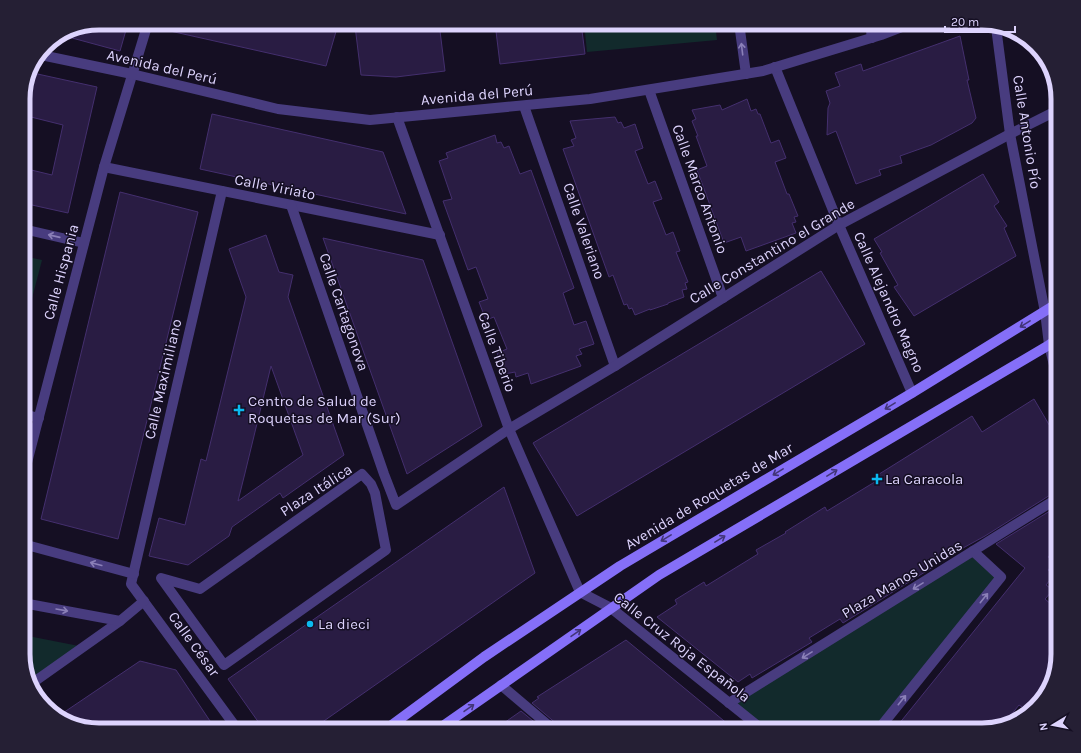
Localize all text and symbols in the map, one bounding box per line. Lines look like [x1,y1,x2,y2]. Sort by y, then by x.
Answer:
scale bar [945,8,1015,34]
text: 20 m [951,15,979,29]
one-way arrow [739,42,746,55]
street label: Avenida del Perú [105,46,219,88]
street label: Calle Antonio Pío [1009,74,1045,190]
street label: Avenida del Perú [420,81,534,109]
street label: Calle Marco Antonio [668,122,732,256]
street label: Calle Viriato [233,170,317,204]
street label: Calle Valeriano [559,180,609,282]
street label: Calle Constantino el Grande [686,194,858,308]
street label: Calle Hispania [40,222,82,322]
street label: Calle Alejandro Magno [850,229,928,375]
one-way arrow [48,232,61,239]
street label: Calle Cartagonova [315,251,373,373]
street label: Calle Tiberio [474,310,520,394]
street label: Calle Maximiliano [140,317,186,441]
one-way arrow [1019,320,1031,328]
place label: Centro de Salud de Roquetas de Mar (Sur) [248,392,401,427]
one-way arrow [884,403,896,411]
marker: Centro de Salud de Roquetas de Mar (Sur) [233,404,245,416]
street label: Avenida de Roquetas de Mar [622,438,797,553]
street label: Plaza Itálica [277,460,355,520]
one-way arrow [772,469,784,477]
one-way arrow [826,469,838,477]
place label: La Caracola [885,470,963,488]
marker: La Caracola [872,474,882,484]
one-way arrow [660,535,672,543]
one-way arrow [714,535,726,543]
street label: Plaza Manos Unidas [838,536,966,622]
one-way arrow [90,560,103,567]
one-way arrow [913,582,924,590]
street label: Calle Cruz Roja Española [610,588,754,706]
one-way arrow [979,593,988,604]
one-way arrow [55,607,68,615]
street label: Calle César [165,608,224,680]
place label: La dieci [318,615,370,633]
marker: La dieci [305,619,315,629]
one-way arrow [570,629,581,637]
one-way arrow [801,651,813,659]
one-way arrow [898,694,907,705]
one-way arrow [464,704,475,712]
north arrow [1033,705,1073,745]
text: N [1037,722,1051,732]

